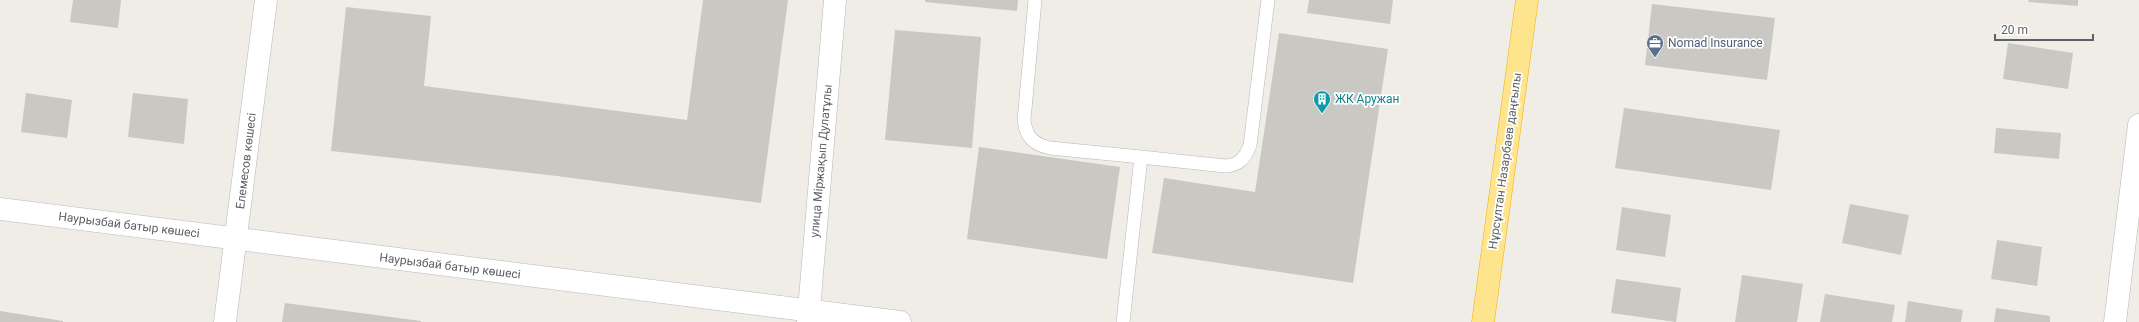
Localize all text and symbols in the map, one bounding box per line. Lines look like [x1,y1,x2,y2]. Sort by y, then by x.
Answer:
scale bar [1995,16,2093,42]
text: 20 m [2001,23,2028,37]
office icon: Nomad Insurance [1645,33,1665,58]
place label: Nomad Insurance [1668,36,1763,50]
street label: Нұрсұлтан Назарбаев даңғылы [1486,72,1524,250]
street label: улица Міржақып Дулатұлы [807,84,835,238]
building icon: ЖК Аружан [1312,89,1332,114]
place label: ЖК Аружан [1335,92,1399,106]
street label: Елемесов көшесі [233,112,259,210]
street label: Наурызбай батыр көшесі [58,209,201,241]
street label: Наурызбай батыр көшесі [379,250,522,282]

